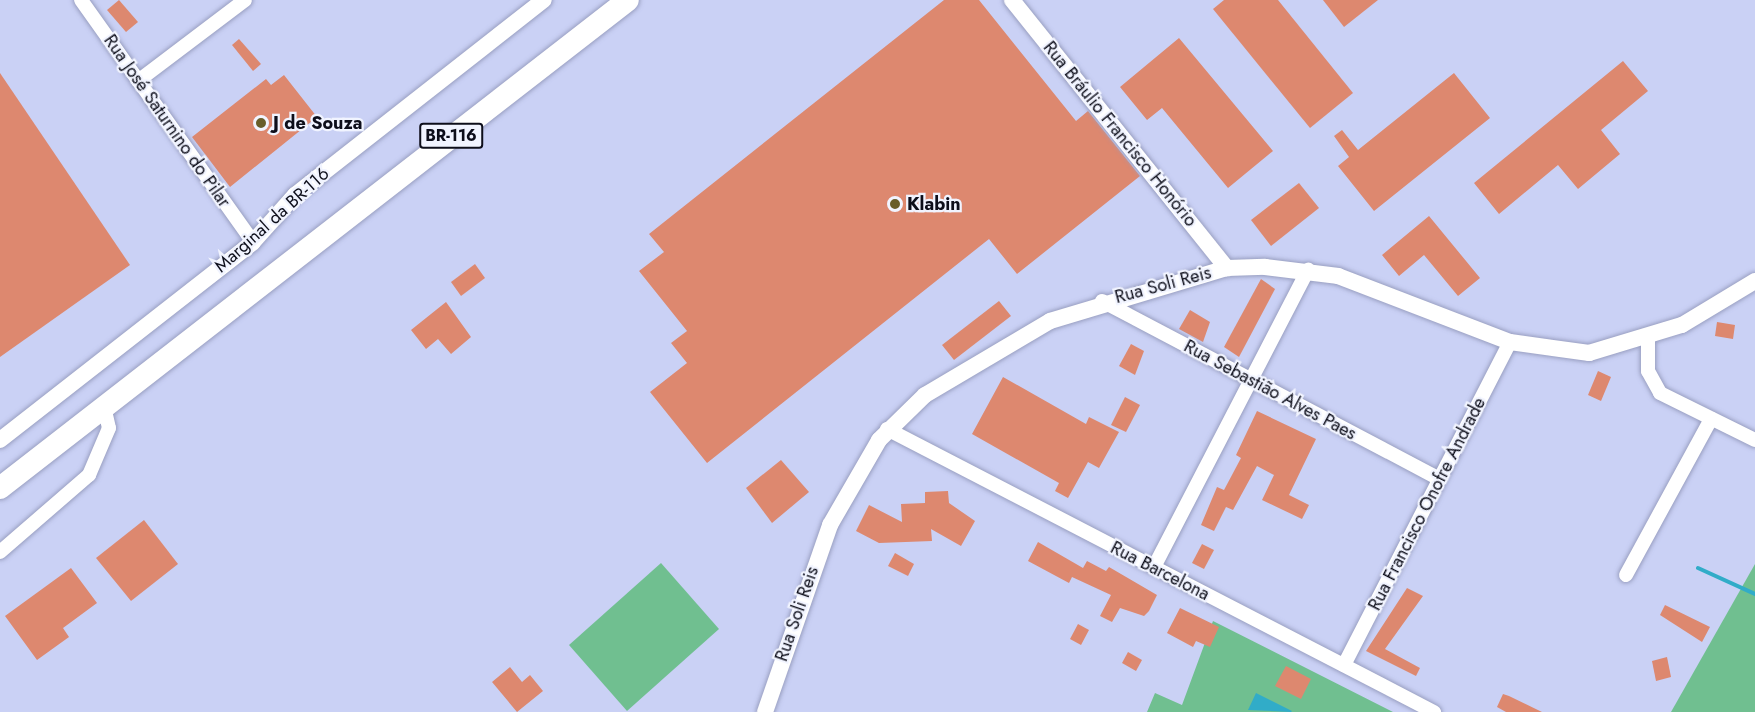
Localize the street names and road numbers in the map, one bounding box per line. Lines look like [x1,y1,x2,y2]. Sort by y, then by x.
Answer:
street label: Rua José Saturnino do Pilar [99,30,235,212]
street label: Rua Bráulio Francisco Honório [1039,37,1201,231]
road number: BR-116 [418,123,484,149]
street label: Marginal da BR-116 [210,163,334,277]
street label: Rua Soli Reis [1112,262,1214,308]
street label: Rua Sebastião Alves Paes [1180,335,1360,445]
street label: Rua Francisco Onofre Andrade [1364,394,1490,614]
street label: Rua Barcelona [1107,537,1213,605]
street label: Rua Soli Reis [771,564,823,664]

